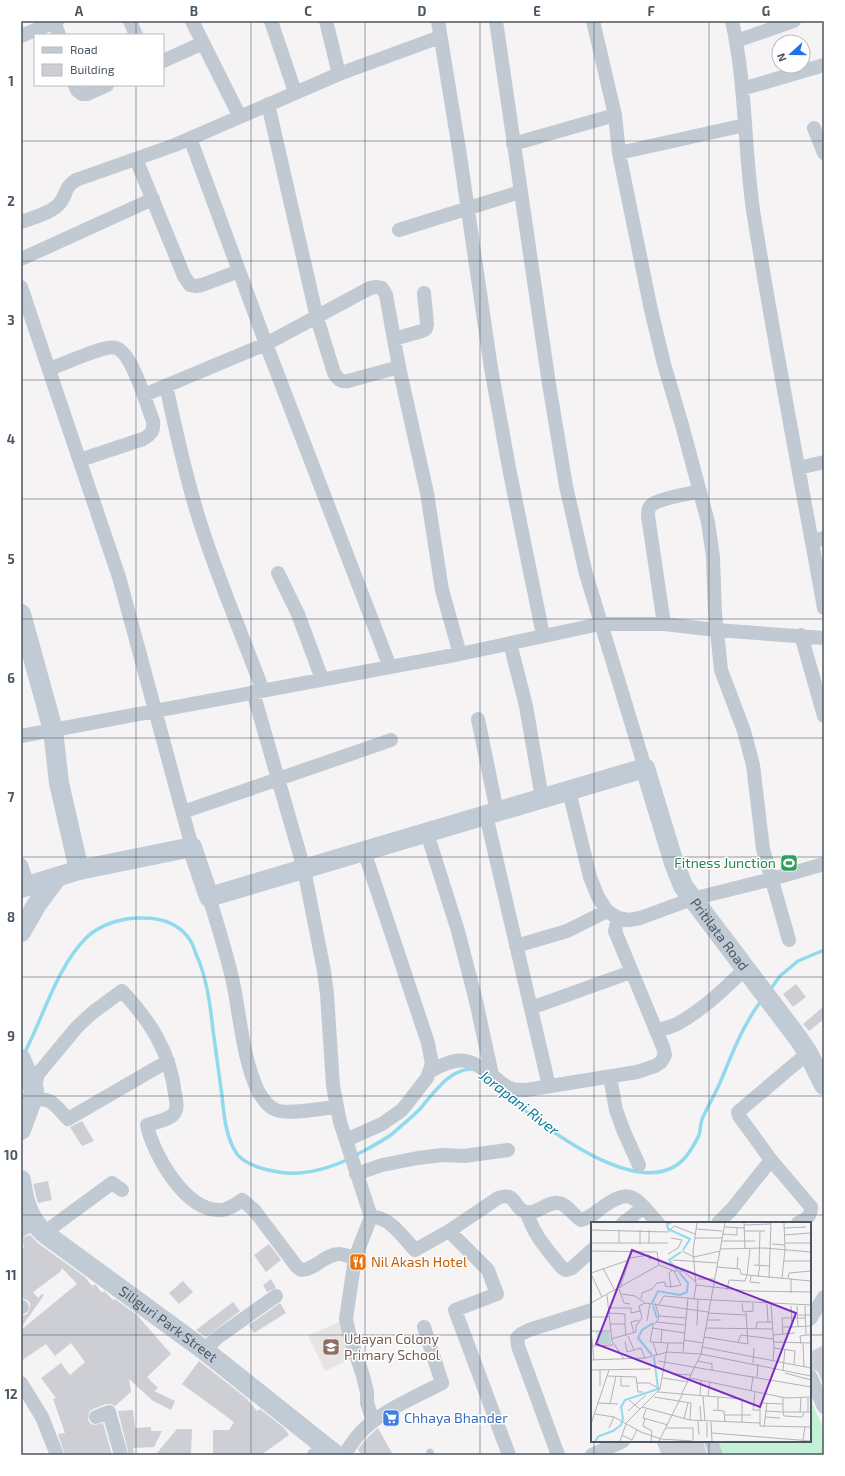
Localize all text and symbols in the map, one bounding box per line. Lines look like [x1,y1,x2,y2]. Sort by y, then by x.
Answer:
text: A [75,3,84,19]
text: B [190,3,198,19]
text: C [304,3,312,19]
text: D [418,3,427,19]
text: E [533,3,541,19]
text: F [647,3,655,19]
text: G [762,3,770,19]
legend [34,34,164,86]
north arrow [771,34,811,74]
text: Road [70,42,98,56]
text: N [774,52,789,64]
text: Building [70,62,115,76]
text: 1 [8,73,14,89]
text: 2 [7,193,15,209]
text: 3 [7,312,15,328]
text: 4 [7,431,15,447]
text: 5 [7,551,15,567]
text: 6 [7,670,15,686]
text: 7 [8,789,15,805]
sports icon: Fitness Junction [779,853,799,873]
place label: Fitness Junction [674,854,776,871]
street label: Pritilata Road [687,894,753,974]
text: 8 [7,909,15,925]
text: 9 [7,1028,15,1044]
water label: Jorapani River [476,1065,564,1139]
text: 10 [4,1147,18,1163]
inset map [591,1222,811,1442]
restaurant icon: Nil Akash Hotel [348,1252,368,1272]
place label: Nil Akash Hotel [371,1253,468,1270]
text: 11 [5,1267,17,1283]
street label: Siliguri Park Street [116,1282,221,1365]
place label: Udayan Colony Primary School [344,1330,441,1363]
school or university icon: Udayan Colony Primary School [321,1337,341,1357]
text: 12 [4,1386,18,1402]
supermarket icon: Chhaya Bhander [381,1408,401,1428]
place label: Chhaya Bhander [404,1409,508,1426]

